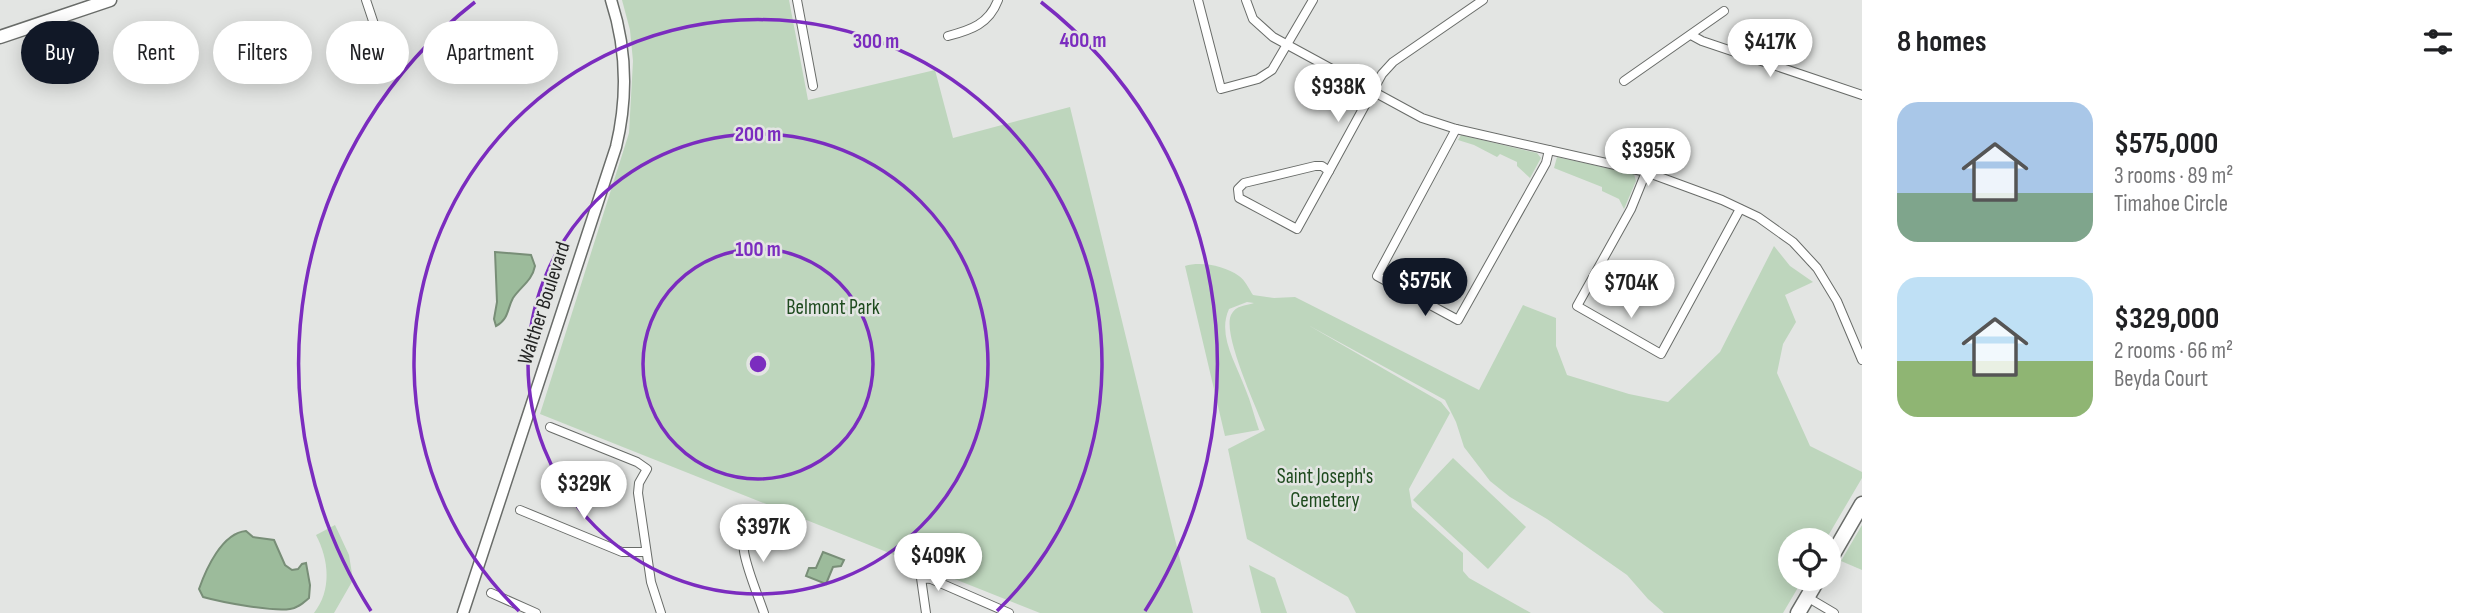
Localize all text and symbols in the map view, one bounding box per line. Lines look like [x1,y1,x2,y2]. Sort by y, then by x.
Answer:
pin: $417K [1721,20,1819,79]
chip: Buy [21,21,99,84]
chip: Rent [113,21,199,84]
chip: Filters [213,21,312,84]
chip: New [326,21,409,84]
chip: Apartment [423,21,558,84]
icon: filters [2419,23,2457,61]
text: 8 homes [1897,24,1986,60]
text: 400 m [1060,28,1106,53]
text: $417K [1744,28,1796,56]
text: 300 m [853,29,899,54]
pin: $938K [1289,64,1387,124]
text: $938K [1310,73,1366,101]
text: 200 m [735,122,781,147]
text: $575,000 [2114,126,2218,162]
pin: $395K [1599,128,1697,188]
icon: home [1953,130,2037,214]
text: $395K [1621,137,1675,165]
text: 3 rooms · 89 m² [2114,162,2233,190]
text: Timahoe Circle [2114,190,2228,218]
text: 100 m [735,237,781,262]
street label: Walther Boulevard [512,238,576,368]
pin: $575K [1376,258,1474,318]
pin: $704K [1582,260,1680,320]
text: $575K [1398,267,1452,295]
text: $704K [1604,269,1658,297]
park label: Belmont Park [786,295,880,320]
text: $329,000 [2114,301,2219,337]
icon: home [1953,305,2037,389]
text: 2 rooms · 66 m² [2114,337,2233,365]
centre of rings [746,352,770,376]
text: Beyda Court [2114,365,2208,393]
pin: $329K [535,462,633,521]
park label: Saint Joseph's Cemetery [1277,464,1373,513]
text: $329K [557,470,611,498]
pin: $397K [714,504,812,564]
text: $397K [736,513,790,541]
map controls [1778,528,1841,591]
button: locate [1778,528,1841,591]
pin: $409K [889,534,987,593]
text: $409K [910,542,966,570]

